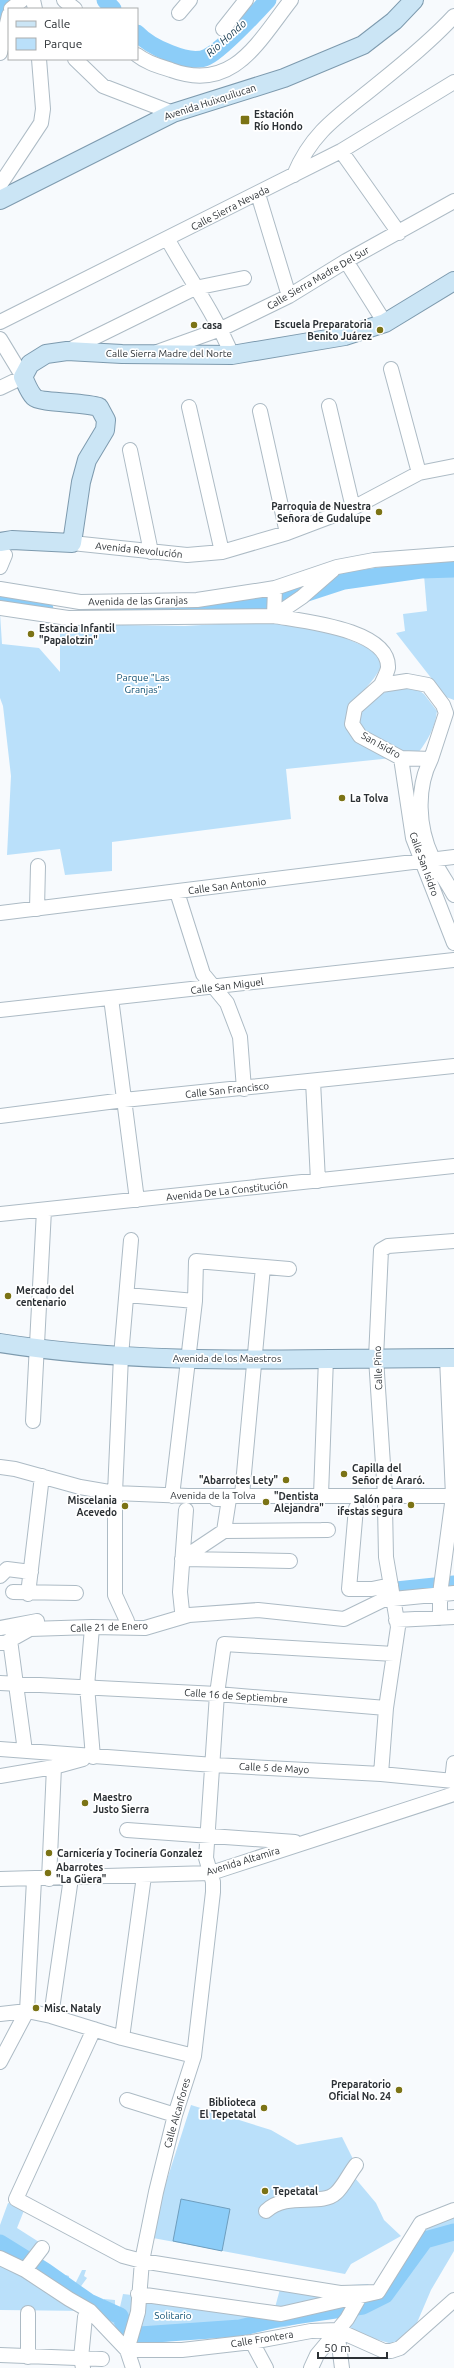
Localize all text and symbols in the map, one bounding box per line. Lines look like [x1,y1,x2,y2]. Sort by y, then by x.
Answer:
legend [8,8,138,60]
text: Calle [44,17,70,30]
water label: Rio Hondo [204,17,248,59]
text: Parque [44,37,82,50]
street label: Avenida Huixquilucan [163,82,257,122]
place label: Estación Río Hondo [254,109,303,132]
marker: Estación Río Hondo [239,114,251,126]
street label: Calle Sierra Nevada [189,184,271,232]
street label: Calle Sierra Madre Del Sur [265,244,371,312]
place label: Escuela Preparatoria Benito Juárez [274,319,372,342]
marker: casa [189,320,199,330]
place label: casa [202,320,222,331]
marker: Escuela Preparatoria Benito Juárez [375,325,385,335]
street label: Calle Sierra Madre del Norte [106,348,232,359]
place label: Parroquia de Nuestra Señora de Gudalupe [271,501,371,524]
marker: Parroquia de Nuestra Señora de Gudalupe [374,507,384,517]
street label: Avenida Revolución [95,540,183,560]
street label: Avenida de las Granjas [88,595,188,607]
place label: Estancia Infantil "Papalotzin" [39,623,115,646]
marker: Estancia Infantil "Papalotzin" [26,629,36,639]
park label: Parque "Las Granjas" [117,672,169,695]
street label: San Isidro [359,730,403,760]
marker: La Tolva [337,793,347,803]
place label: La Tolva [350,793,388,804]
street label: Calle San Isidro [407,830,441,898]
street label: Calle San Antonio [187,876,267,896]
street label: Calle San Miguel [190,976,264,996]
street label: Calle San Francisco [184,1080,270,1100]
street label: Avenida De La Constitución [166,1179,288,1203]
place label: Mercado del centenario [16,1285,74,1308]
marker: Mercado del centenario [3,1291,13,1301]
street label: Calle Pino [372,1346,384,1390]
street label: Avenida de los Maestros [173,1353,281,1364]
place label: Capilla del Señor de Araró. [352,1463,425,1486]
marker: Capilla del Señor de Araró. [339,1469,349,1479]
place label: "Abarrotes Lety" [199,1475,278,1486]
marker: "Abarrotes Lety" [281,1475,291,1485]
street label: Avenida de la Tolva [170,1490,256,1501]
place label: "Dentista Alejandra" [274,1491,324,1514]
place label: Salón para ifestas segura [337,1494,403,1517]
place label: Miscelania Acevedo [67,1495,117,1518]
marker: "Dentista Alejandra" [261,1497,271,1507]
marker: Salón para ifestas segura [406,1500,416,1510]
marker: Miscelania Acevedo [120,1501,130,1511]
street label: Calle 21 de Enero [70,1620,148,1634]
street label: Calle 16 de Septiembre [184,1687,288,1705]
street label: Calle 5 de Mayo [239,1761,310,1775]
place label: Maestro Justo Sierra [93,1792,149,1815]
marker: Maestro Justo Sierra [80,1798,90,1808]
street label: Avenida Altamira [205,1845,281,1877]
place label: Carnicería y Tocinería Gonzalez [57,1847,203,1859]
marker: Carnicería y Tocinería Gonzalez [44,1848,54,1858]
place label: Abarrotes "La Güera" [56,1862,106,1885]
marker: Abarrotes "La Güera" [43,1868,53,1878]
marker: Misc. Nataly [31,2003,41,2013]
place label: Misc. Nataly [44,2003,102,2014]
street label: Calle Alcanfores [162,2077,192,2149]
place label: Preparatorio Oficial No. 24 [328,2079,391,2102]
marker: Preparatorio Oficial No. 24 [394,2085,404,2095]
place label: Biblioteca El Tepetatal [200,2097,256,2120]
marker: Biblioteca El Tepetatal [259,2103,269,2113]
marker: Tepetatal [260,2186,270,2196]
place label: Tepetatal [273,2186,318,2197]
park label: Solitario [154,2310,192,2321]
street label: Calle Frontera [230,2329,294,2349]
scale bar [318,2334,387,2360]
text: 50 m [324,2341,351,2354]

